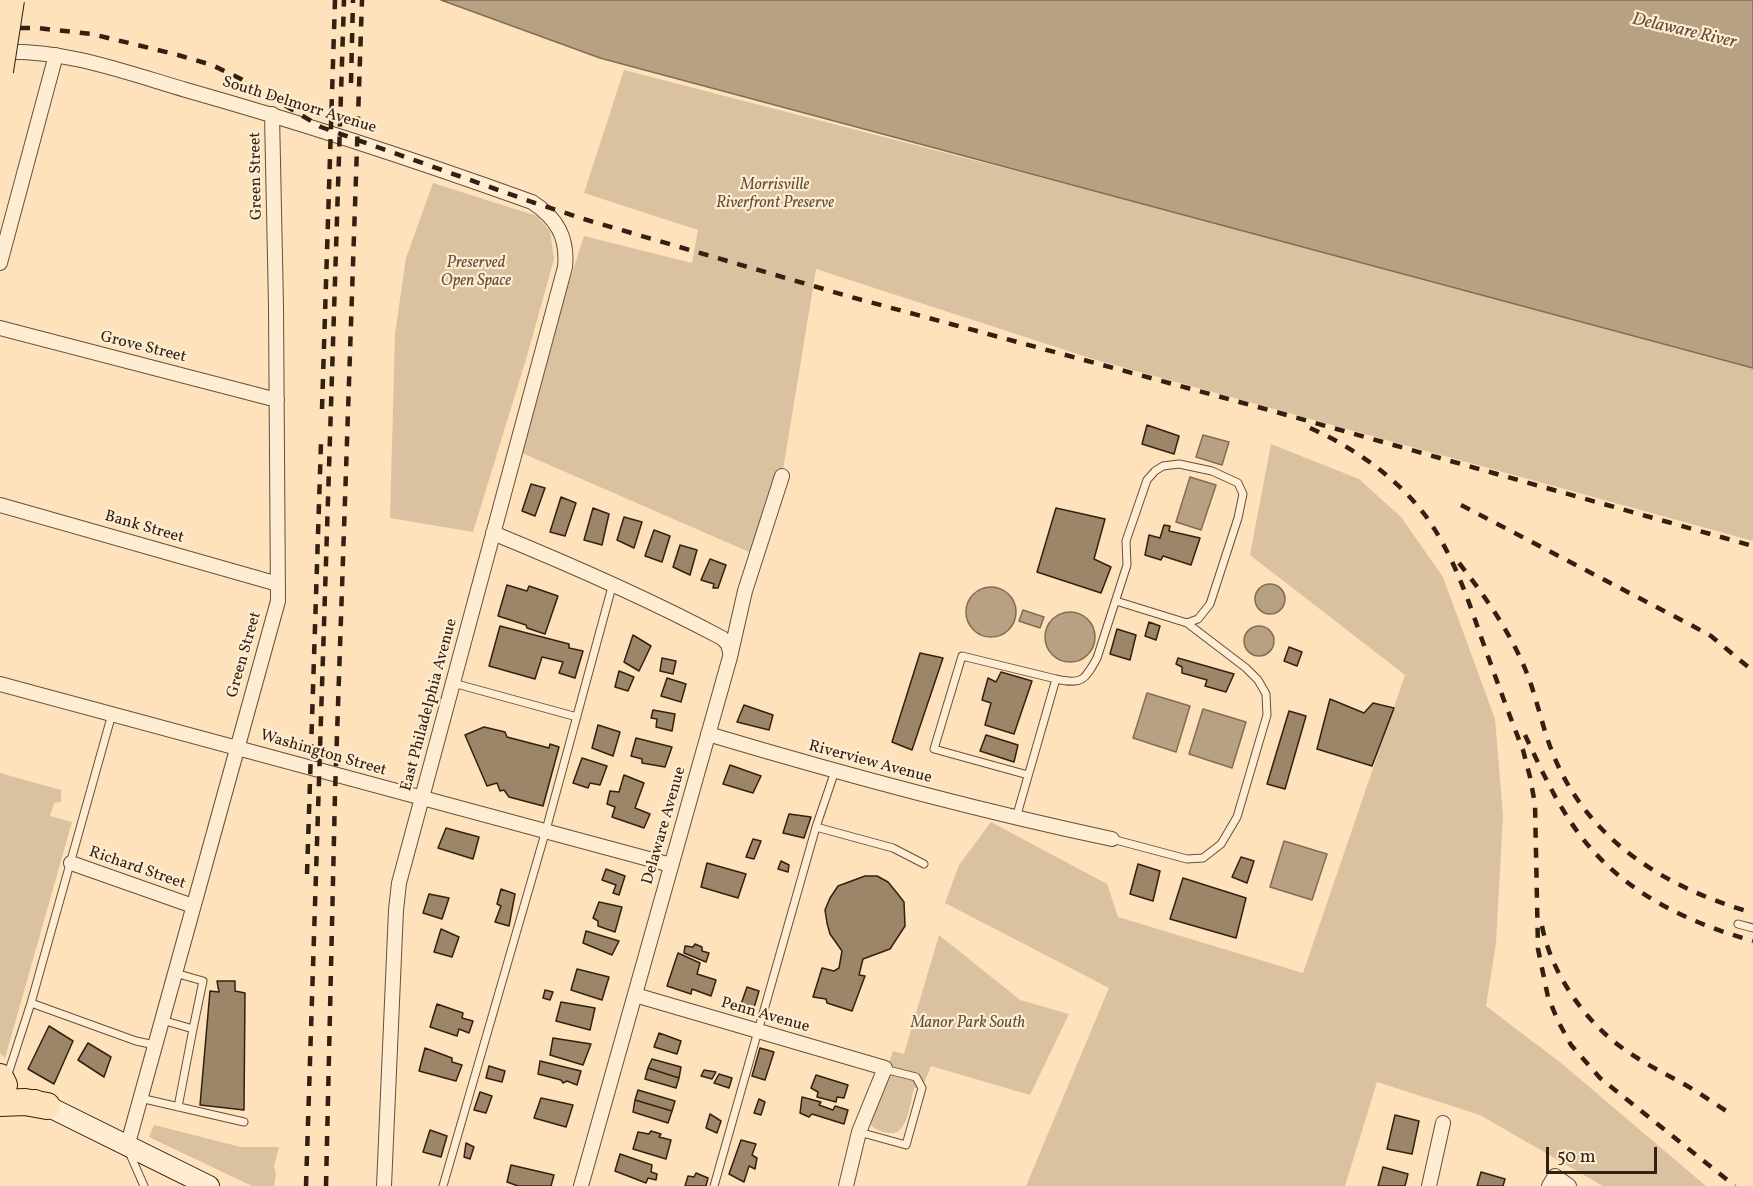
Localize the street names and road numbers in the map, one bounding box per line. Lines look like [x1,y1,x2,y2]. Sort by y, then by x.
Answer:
street label: South Delmorr Avenue [220,73,378,139]
street label: Green Street [247,132,267,220]
street label: Grove Street [98,328,188,368]
street label: Bank Street [102,508,186,548]
street label: Green Street [224,610,266,700]
street label: East Philadelphia Avenue [398,617,462,793]
street label: Washington Street [258,727,388,781]
street label: Riverview Avenue [806,737,934,789]
street label: Delaware Avenue [639,765,691,887]
street label: Richard Street [86,844,188,894]
street label: Penn Avenue [719,994,811,1038]

